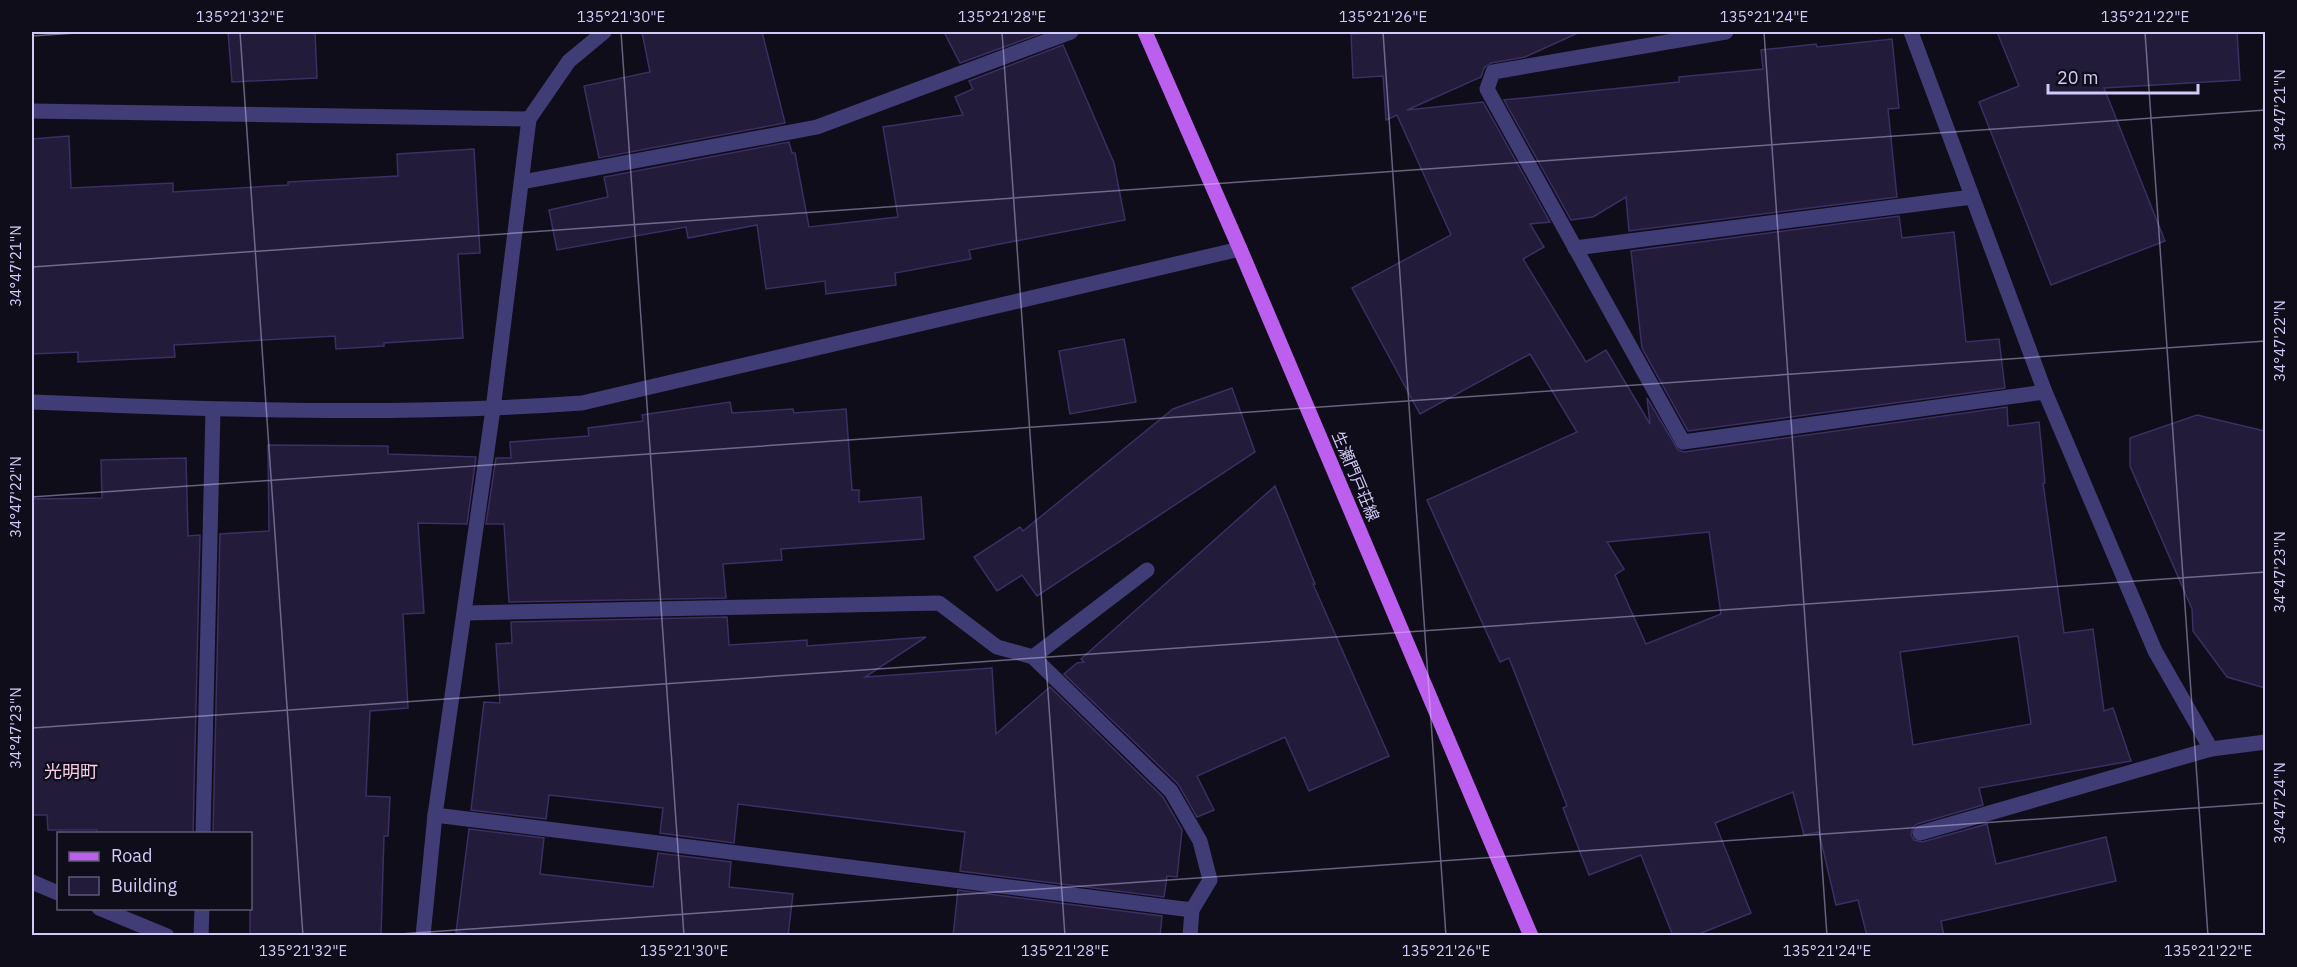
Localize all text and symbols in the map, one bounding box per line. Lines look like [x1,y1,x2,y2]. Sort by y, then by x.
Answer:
text: 135°21'32"E [196,7,284,26]
text: 135°21'30"E [577,7,665,26]
text: 135°21'28"E [958,7,1046,26]
text: 135°21'26"E [1339,7,1427,26]
text: 135°21'24"E [1720,7,1808,26]
text: 135°21'22"E [2101,7,2189,26]
scale bar [2048,57,2198,95]
text: 20 m [2057,66,2099,89]
text: 34°47'21"N [2270,69,2289,151]
text: 34°47'21"N [6,225,25,307]
text: 34°47'22"N [2270,300,2289,382]
street label: 生瀬門戸荘線 [1328,428,1384,524]
text: 34°47'22"N [6,456,25,538]
text: 34°47'23"N [2270,531,2289,613]
text: 34°47'23"N [6,687,25,769]
district label: 光明町 [44,760,98,783]
text: 34°47'24"N [2270,762,2289,844]
legend [57,832,252,910]
text: Road [111,844,152,867]
text: Building [111,874,178,897]
text: 135°21'32"E [259,941,347,960]
text: 135°21'30"E [640,941,728,960]
text: 135°21'28"E [1021,941,1109,960]
text: 135°21'26"E [1402,941,1490,960]
text: 135°21'24"E [1783,941,1871,960]
text: 135°21'22"E [2164,941,2252,960]

